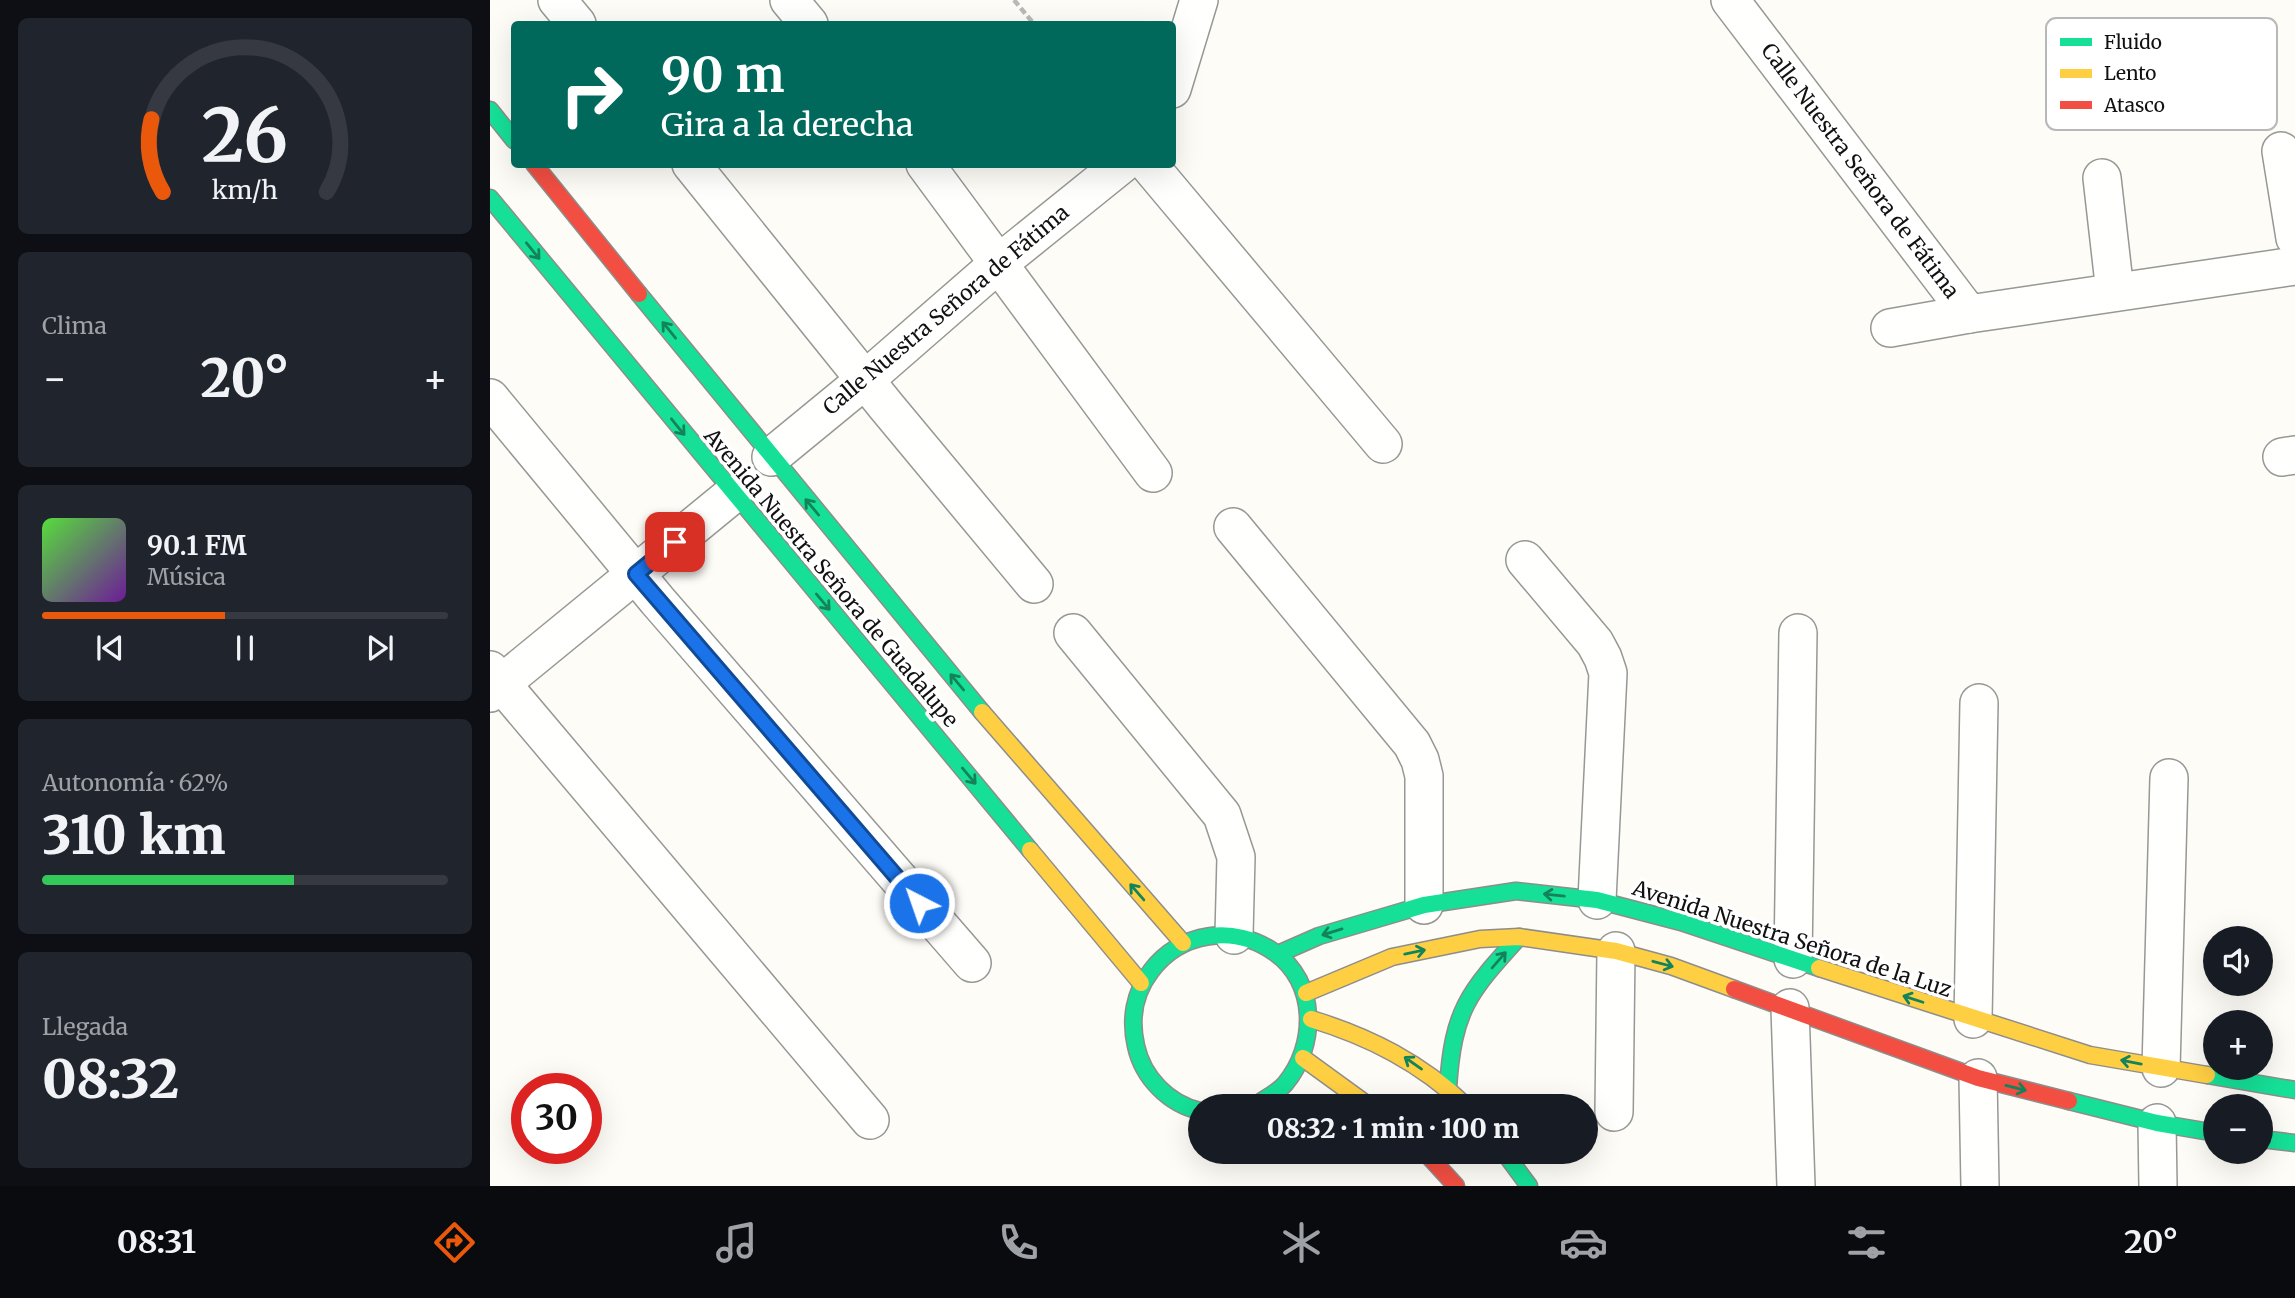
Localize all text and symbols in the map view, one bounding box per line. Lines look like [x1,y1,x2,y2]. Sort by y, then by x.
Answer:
legend [2046,18,2277,130]
text: Fluido [2104,30,2162,54]
street label: Calle Nuestra Señora de Fátima [1756,38,1965,304]
text: 90 m [661,44,785,105]
icon: right [546,49,637,140]
text: Lento [2104,61,2156,85]
text: 26 [202,90,288,182]
text: Atasco [2103,93,2165,117]
text: Gira a la derecha [661,105,914,145]
text: km/h [212,174,278,206]
street label: Calle Nuestra Señora de Fátima [817,199,1074,420]
one-way arrow [526,241,541,259]
text: Clima [42,311,107,340]
one-way arrow [661,322,676,340]
text: 20° [201,346,289,411]
text: − [42,355,67,402]
text: + [423,355,448,402]
one-way arrow [670,417,686,435]
street label: Avenida Nuestra Señora de Guadalupe [698,422,964,733]
one-way arrow [804,498,820,516]
pin [645,512,705,572]
icon: arrive [656,523,694,561]
text: 90.1 FM [147,529,247,562]
text: Música [147,562,226,591]
one-way arrow [815,592,831,610]
icon: previous [91,629,129,667]
icon: pause [226,629,264,667]
icon: next [361,629,399,667]
one-way arrow [950,673,966,691]
one-way arrow [961,767,977,785]
text: Autonomía · 62% [42,768,228,797]
text: 310 km [42,803,226,868]
position arrow [882,866,956,940]
street label: Avenida Nuestra Señora de la Luz [1628,874,1955,1003]
one-way arrow [1129,884,1146,901]
one-way arrow [1543,889,1566,902]
map controls [2203,926,2273,1164]
button: sound [2203,926,2273,996]
one-way arrow [1321,927,1343,940]
one-way arrow [1403,945,1426,959]
one-way arrow [1491,951,1507,969]
one-way arrow [1652,958,1674,971]
one-way arrow [1902,992,1924,1004]
button: + [2203,1010,2273,1080]
text: Llegada [42,1012,128,1041]
text: 08:32 [42,1047,179,1112]
one-way arrow [2120,1055,2143,1069]
one-way arrow [1404,1056,1423,1070]
speed limit sign: 30 [511,1073,602,1164]
one-way arrow [2004,1082,2027,1095]
button: − [2203,1094,2273,1164]
text: 08:32 · 1 min · 100 m [1267,1112,1519,1145]
icon: directions [430,1218,479,1267]
icon: music [712,1218,761,1267]
icon: phone [994,1218,1043,1267]
icon: climate [1277,1218,1326,1267]
icon: car [1559,1218,1608,1267]
icon: filters [1842,1218,1891,1267]
text: 08:31 [117,1222,196,1262]
text: 20° [2124,1222,2178,1262]

